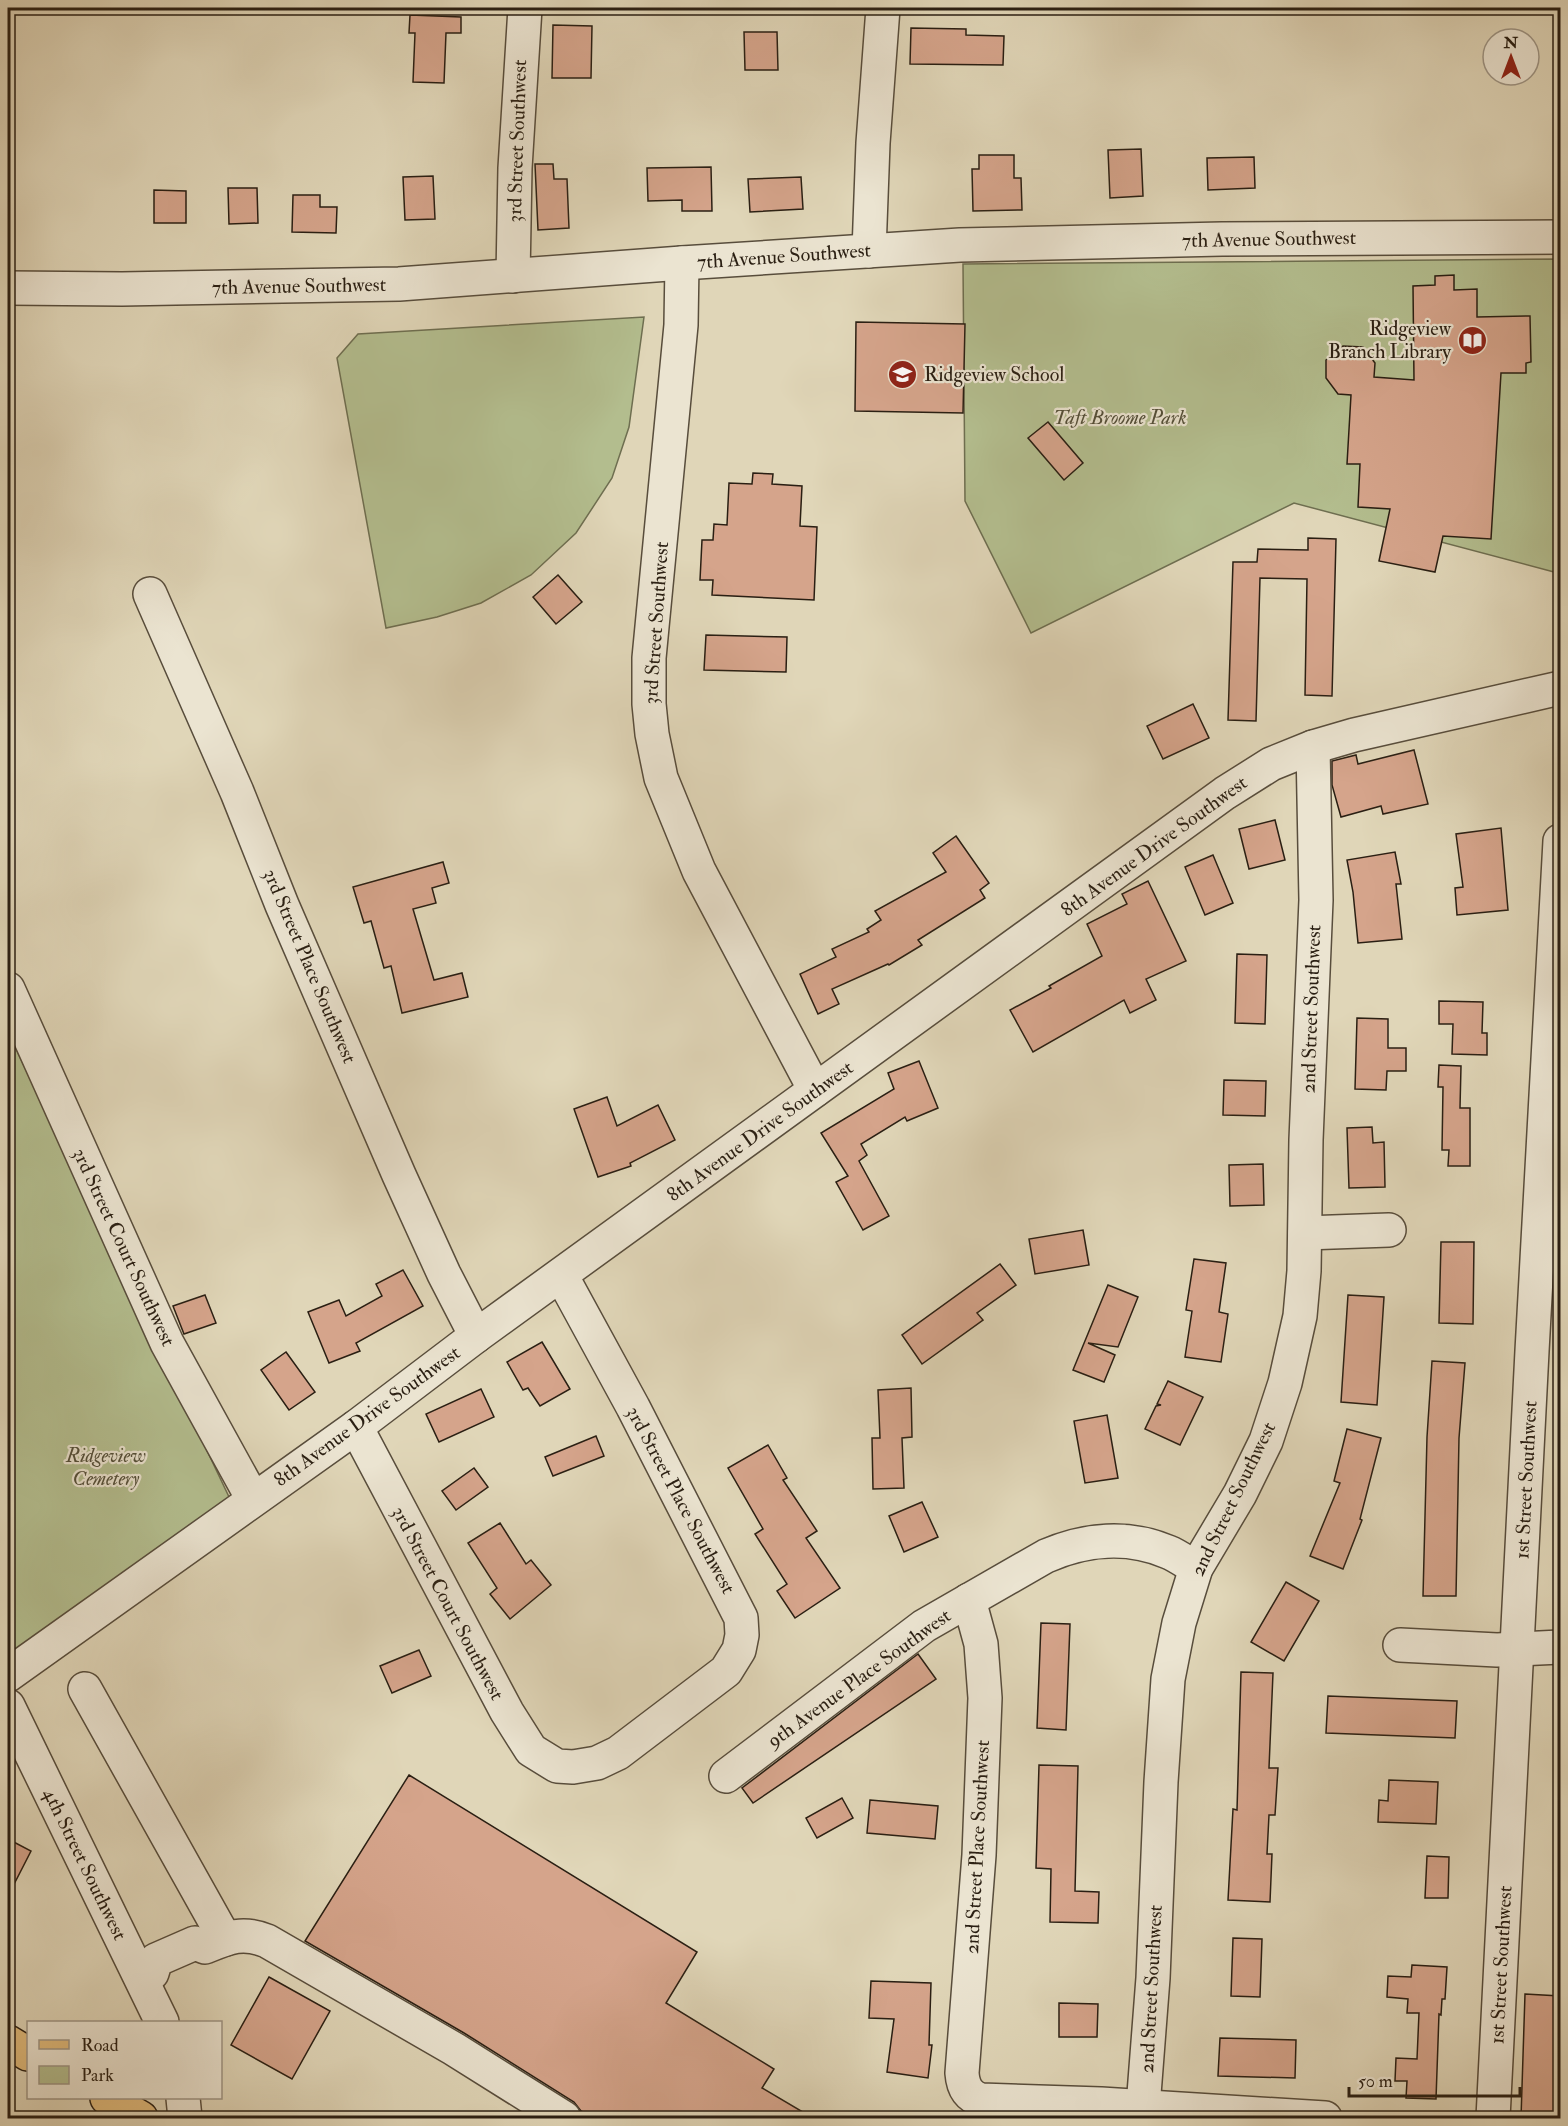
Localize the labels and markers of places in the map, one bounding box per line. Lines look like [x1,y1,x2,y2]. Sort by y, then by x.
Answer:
place label: Ridgeview Branch Library [1328,316,1452,364]
library icon: Ridgeview Branch Library [1456,324,1488,356]
school or university icon: Ridgeview School [887,358,919,390]
place label: Ridgeview School [924,362,1064,387]

